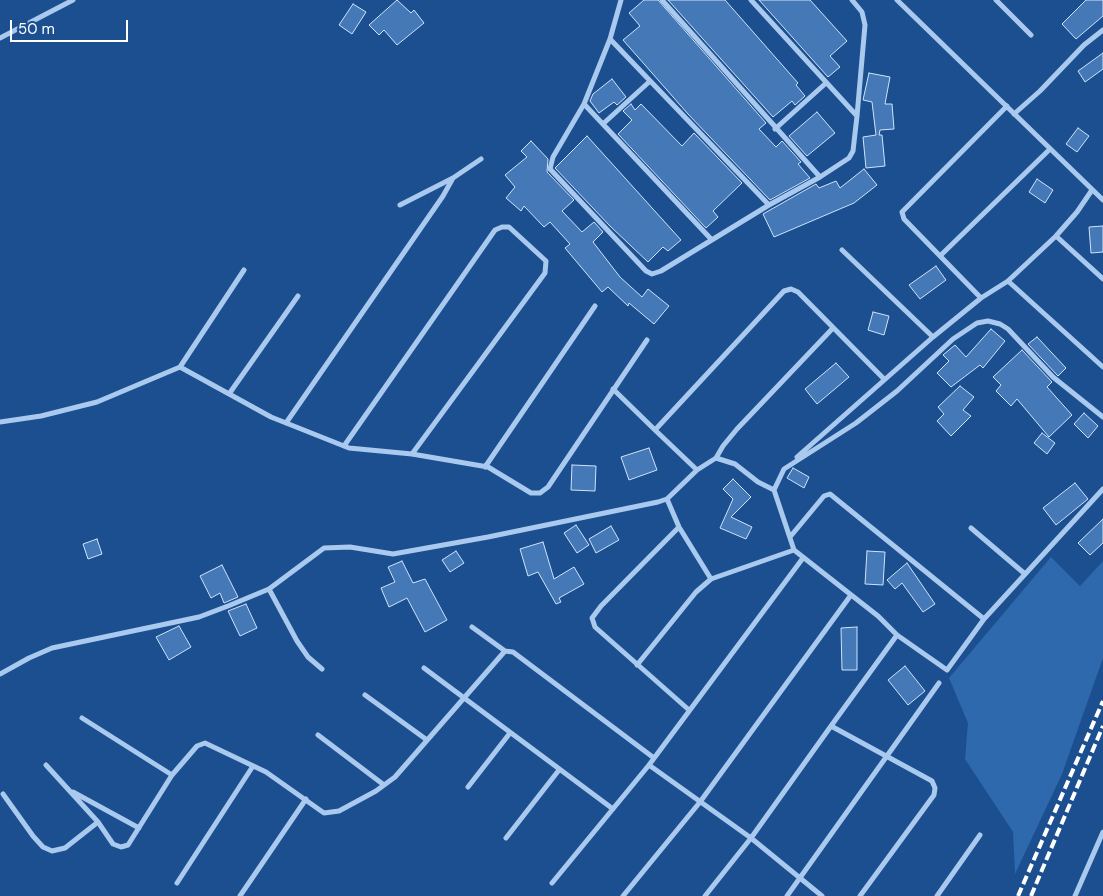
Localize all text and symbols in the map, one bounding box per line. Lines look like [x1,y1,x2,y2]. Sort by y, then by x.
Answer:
scale bar [12,10,130,42]
text: 50 m [18,19,55,39]

